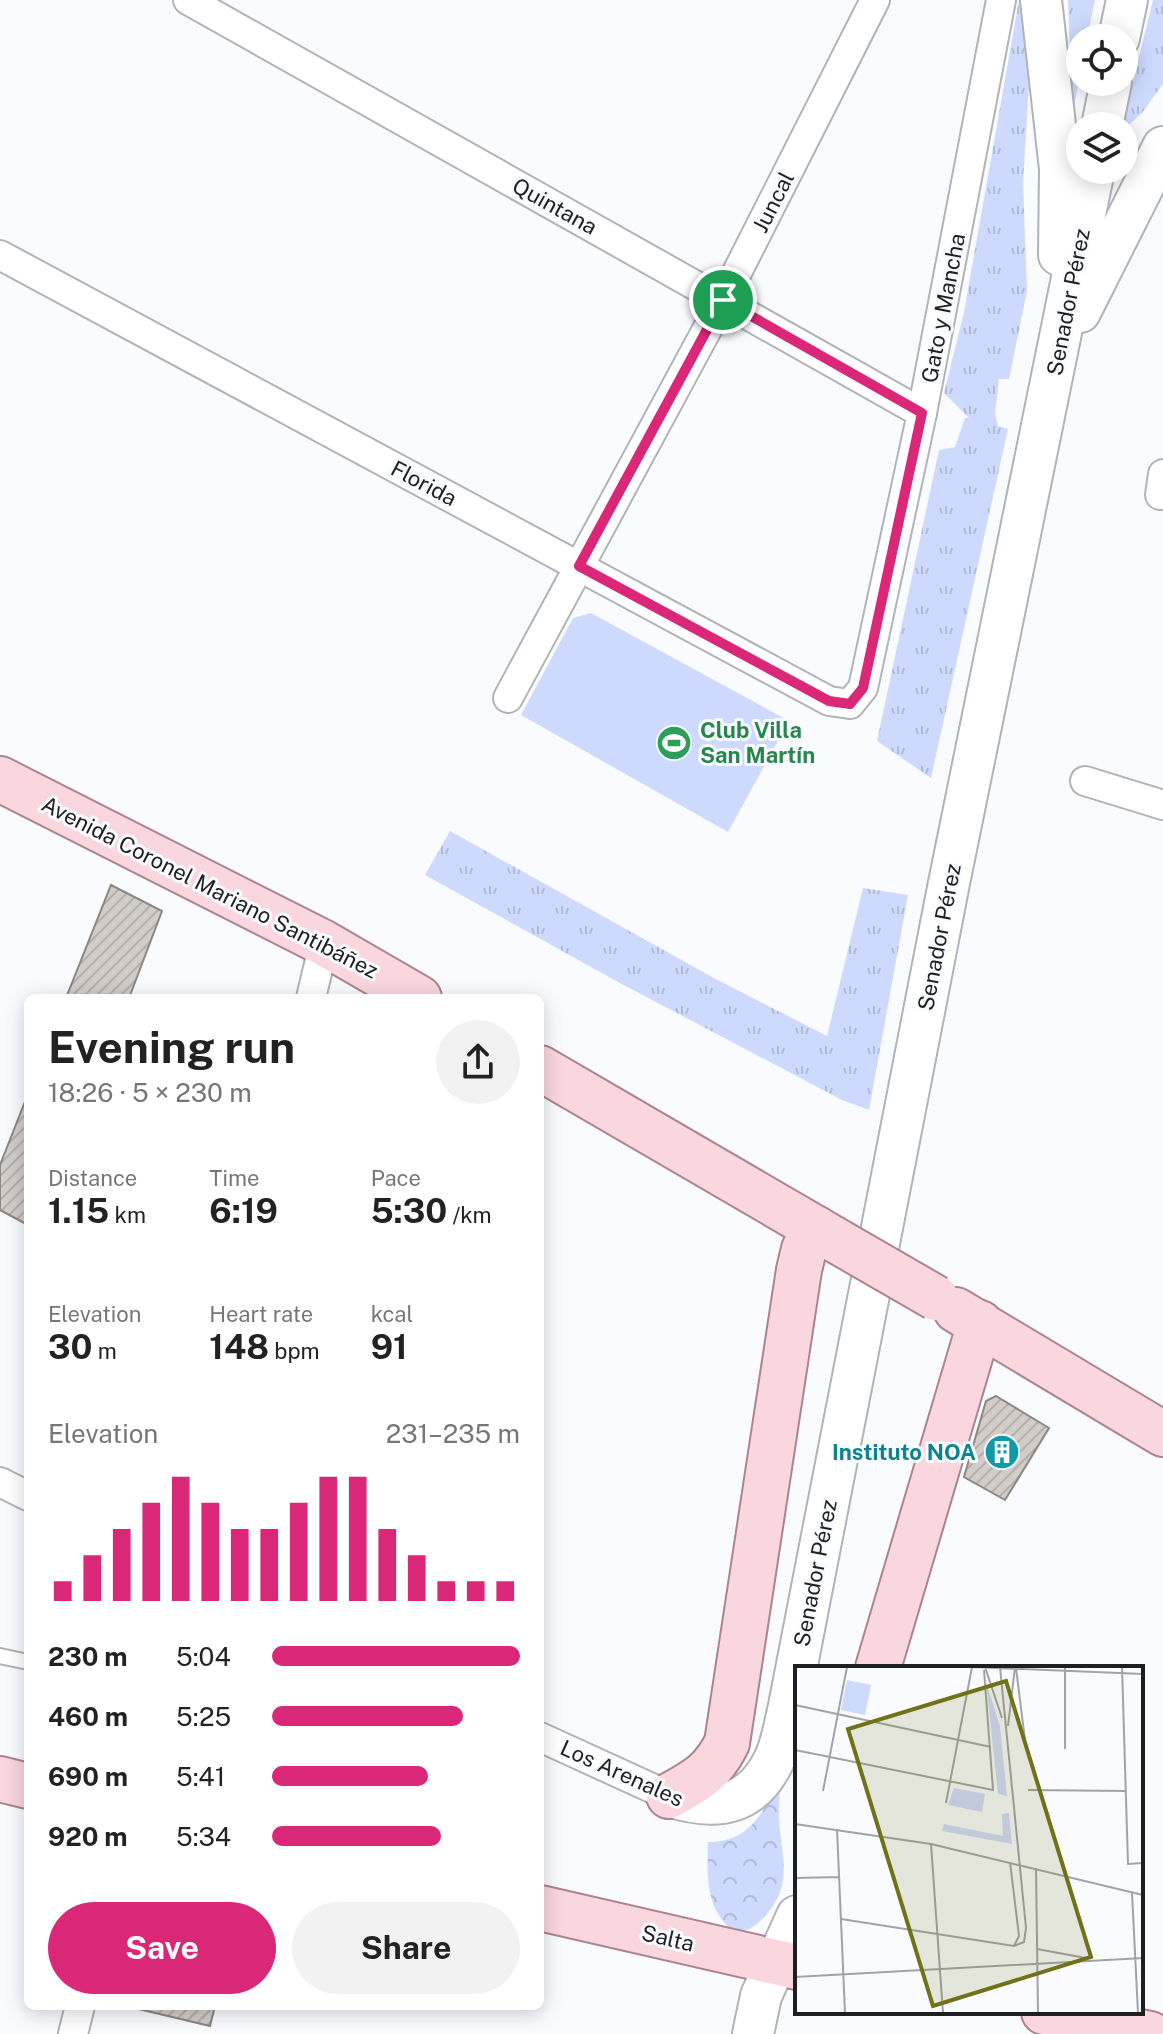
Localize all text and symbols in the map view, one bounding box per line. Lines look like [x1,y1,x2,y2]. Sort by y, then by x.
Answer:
map controls [1066,24,1138,184]
button: locate [1066,24,1138,96]
button: layers [1066,112,1138,184]
street label: Juncal [747,167,799,237]
street label: Quintana [508,172,602,240]
street label: Senador Pérez [1041,226,1095,378]
street label: Gato y Mancha [916,231,970,385]
pin [689,266,757,334]
icon: arrive [701,278,745,322]
street label: Florida [387,455,461,511]
place label: Club Villa San Martín [700,717,815,768]
sports icon: Club Villa San Martín [655,724,693,762]
street label: Avenida Coronel Mariano Santibáñez [38,791,382,983]
street label: Senador Pérez [912,861,966,1013]
button: share [436,1020,520,1104]
text: Evening run [48,1021,295,1073]
text: 18:26 · 5 × 230 m [48,1077,252,1108]
text: Distance [48,1165,137,1191]
text: Time [209,1165,259,1191]
text: Pace [371,1165,421,1191]
text: 1.15 [48,1191,109,1231]
text: 6:19 [209,1191,278,1231]
text: 5:30 [371,1191,447,1231]
text: km [109,1202,146,1228]
text: /km [447,1202,492,1228]
text: Elevation [48,1301,141,1327]
text: Heart rate [209,1301,313,1327]
text: kcal [371,1301,413,1327]
text: 30 [48,1327,92,1367]
text: 148 [209,1327,269,1367]
text: 91 [371,1327,408,1367]
text: m [92,1338,117,1364]
text: bpm [269,1338,320,1364]
text: Elevation [48,1418,158,1449]
text: 231–235 m [386,1418,520,1449]
building icon: Instituto NOA [983,1433,1021,1471]
place label: Instituto NOA [832,1439,976,1465]
street label: Senador Pérez [788,1497,842,1649]
text: 230 m [48,1641,128,1672]
text: 5:04 [176,1641,231,1672]
inset map [795,1666,1143,2014]
text: 460 m [48,1701,128,1732]
text: 5:25 [176,1701,231,1732]
street label: Los Arenales [556,1734,688,1812]
text: 690 m [48,1761,128,1792]
text: 5:41 [176,1761,225,1792]
text: 920 m [48,1821,128,1852]
text: 5:34 [176,1821,231,1852]
button: Save [48,1902,276,1994]
button: Share [292,1902,520,1994]
street label: Salta [639,1919,697,1957]

